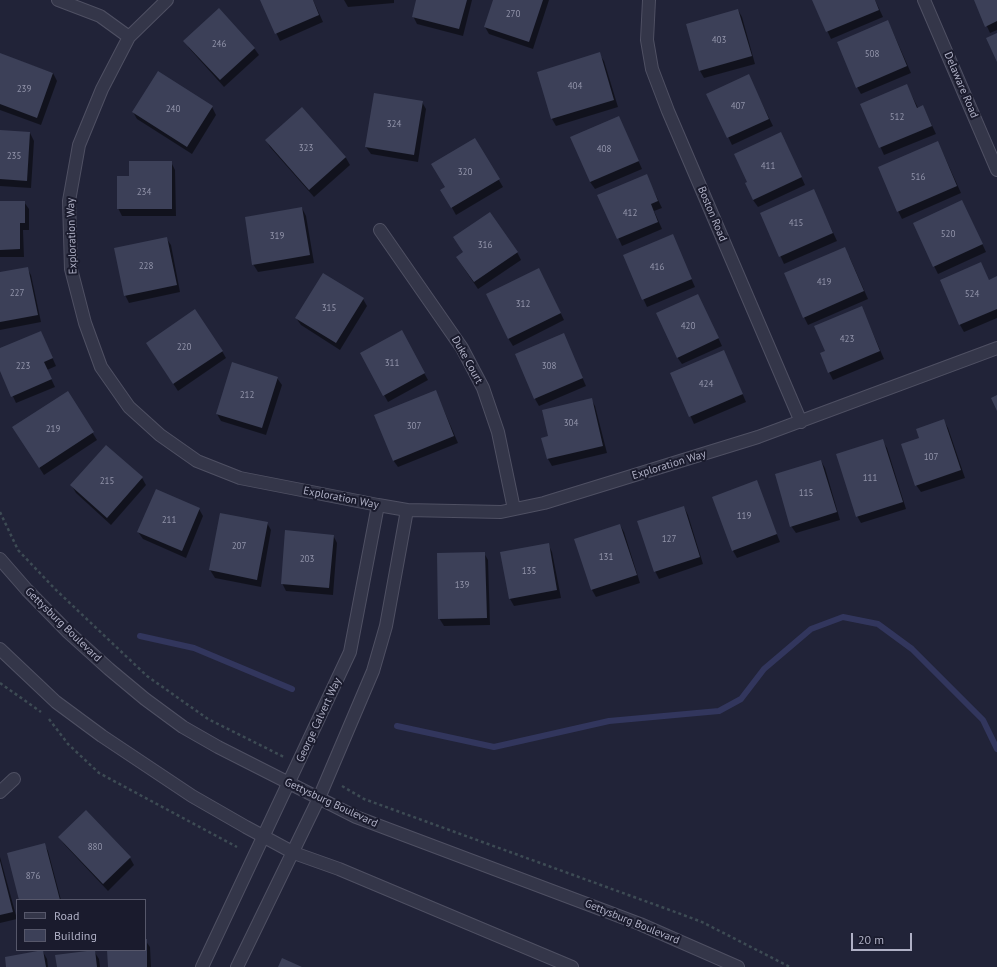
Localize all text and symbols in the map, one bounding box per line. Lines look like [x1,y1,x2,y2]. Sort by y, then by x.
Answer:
house number: 270 [506,9,520,19]
house number: 403 [712,35,726,45]
house number: 246 [212,39,226,49]
house number: 508 [865,49,879,59]
street label: Delaware Road [941,50,981,120]
house number: 404 [568,81,582,91]
house number: 239 [17,84,31,94]
house number: 407 [731,101,745,111]
house number: 240 [166,104,180,114]
house number: 512 [890,112,904,122]
house number: 324 [387,119,401,129]
house number: 323 [299,143,313,153]
house number: 408 [597,144,611,154]
house number: 235 [7,151,21,161]
house number: 411 [761,161,775,171]
house number: 320 [458,167,472,177]
house number: 516 [911,172,925,182]
street label: Boston Road [694,184,730,244]
house number: 234 [137,187,151,197]
street label: Exploration Way [64,198,80,274]
house number: 412 [623,208,637,218]
house number: 415 [789,218,803,228]
house number: 520 [941,229,955,239]
house number: 319 [270,231,284,241]
house number: 316 [478,240,492,250]
house number: 228 [139,261,153,271]
house number: 416 [650,262,664,272]
house number: 419 [817,277,831,287]
house number: 227 [10,288,24,298]
house number: 524 [965,289,979,299]
house number: 312 [516,299,530,309]
house number: 315 [322,303,336,313]
house number: 420 [681,321,695,331]
street label: Duke Court [449,334,485,386]
house number: 423 [840,334,854,344]
house number: 220 [177,342,191,352]
house number: 311 [385,358,399,368]
house number: 223 [16,361,30,371]
house number: 308 [542,361,556,371]
house number: 424 [699,379,713,389]
house number: 212 [240,390,254,400]
house number: 304 [564,418,578,428]
house number: 307 [407,421,421,431]
house number: 219 [46,424,60,434]
street label: Exploration Way [630,447,708,483]
house number: 107 [924,452,938,462]
house number: 111 [863,473,877,483]
house number: 215 [100,476,114,486]
street label: Exploration Way [302,484,380,512]
house number: 115 [799,488,813,498]
house number: 119 [737,511,751,521]
house number: 211 [162,515,176,525]
house number: 127 [662,534,676,544]
house number: 207 [232,541,246,551]
house number: 131 [599,552,613,562]
house number: 203 [300,554,314,564]
house number: 135 [522,566,536,576]
house number: 139 [455,580,469,590]
street label: Gettysburg Boulevard [22,585,104,665]
street label: George Calvert Way [294,676,344,764]
street label: Gettysburg Boulevard [282,776,380,830]
house number: 880 [88,842,102,852]
house number: 876 [26,871,40,881]
street label: Gettysburg Boulevard [583,897,681,947]
legend [16,899,146,951]
text: Road [54,908,79,923]
scale bar [853,925,914,951]
text: Building [54,928,97,943]
text: 20 m [858,932,884,947]

